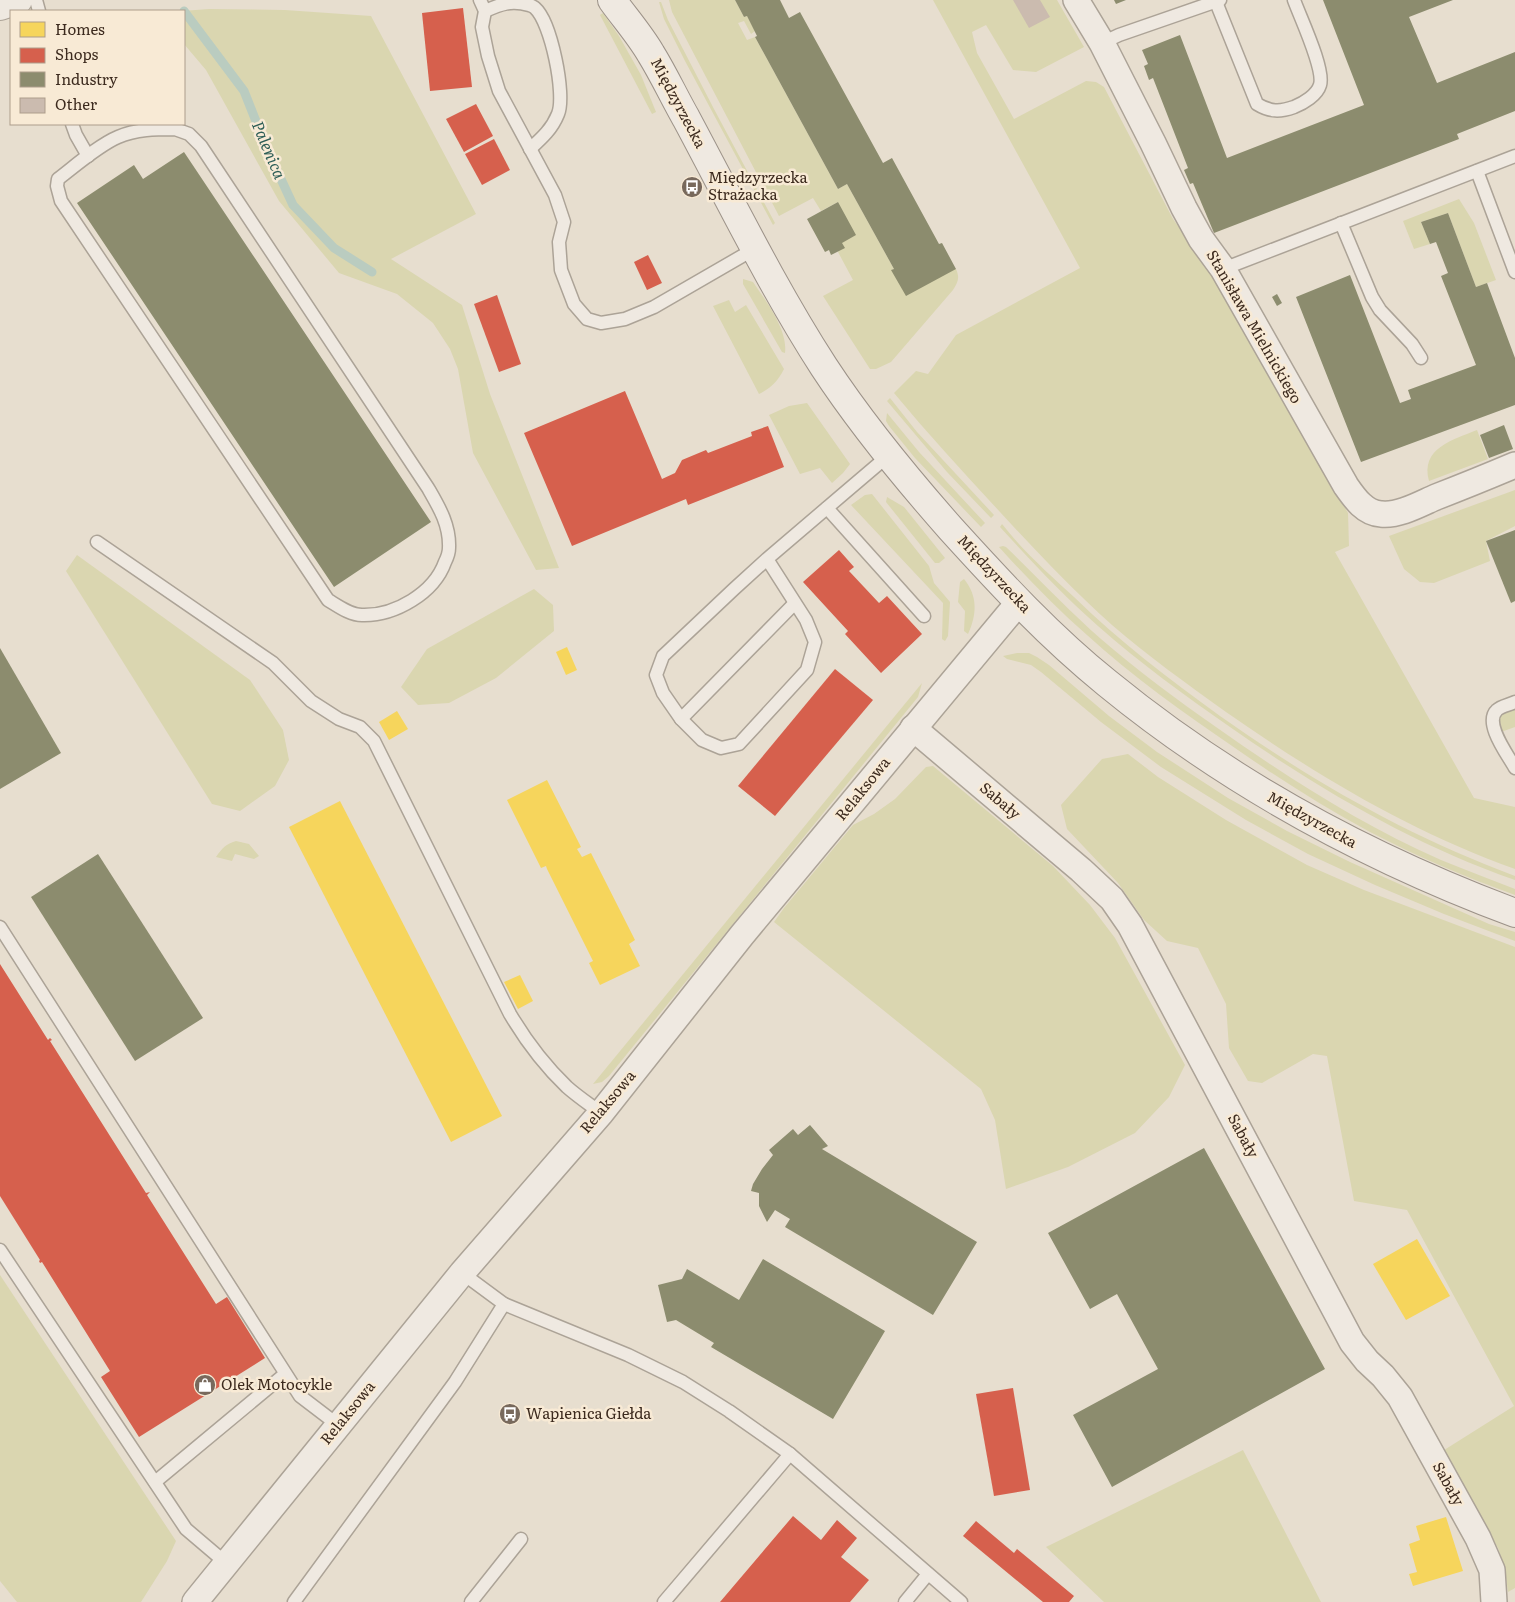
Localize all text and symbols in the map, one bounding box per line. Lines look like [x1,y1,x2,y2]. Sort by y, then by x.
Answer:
legend [10,10,185,125]
text: Homes [55,17,105,40]
text: Shops [55,42,98,65]
street label: Międzyrzecka [646,53,713,152]
text: Industry [55,67,118,90]
text: Other [55,92,97,115]
water label: Palenica [247,117,293,183]
place label: Międzyrzecka Strażacka [708,165,808,205]
bus stop icon: Międzyrzecka Strażacka [680,175,704,199]
street label: Stanisława Mielnickiego [1202,245,1309,408]
street label: Międzyrzecka [953,529,1038,618]
street label: Relaksowa [829,750,895,825]
street label: Sabały [975,776,1027,824]
street label: Międzyrzecka [1264,784,1363,853]
street label: Relaksowa [573,1064,641,1138]
street label: Sabały [1223,1109,1266,1162]
place label: Olek Motocykle [221,1372,333,1395]
shop icon: Olek Motocykle [193,1373,217,1397]
street label: Relaksowa [314,1374,380,1449]
place label: Wapienica Giełda [526,1401,652,1424]
bus stop icon: Wapienica Giełda [498,1402,522,1426]
street label: Sabały [1428,1457,1471,1510]

